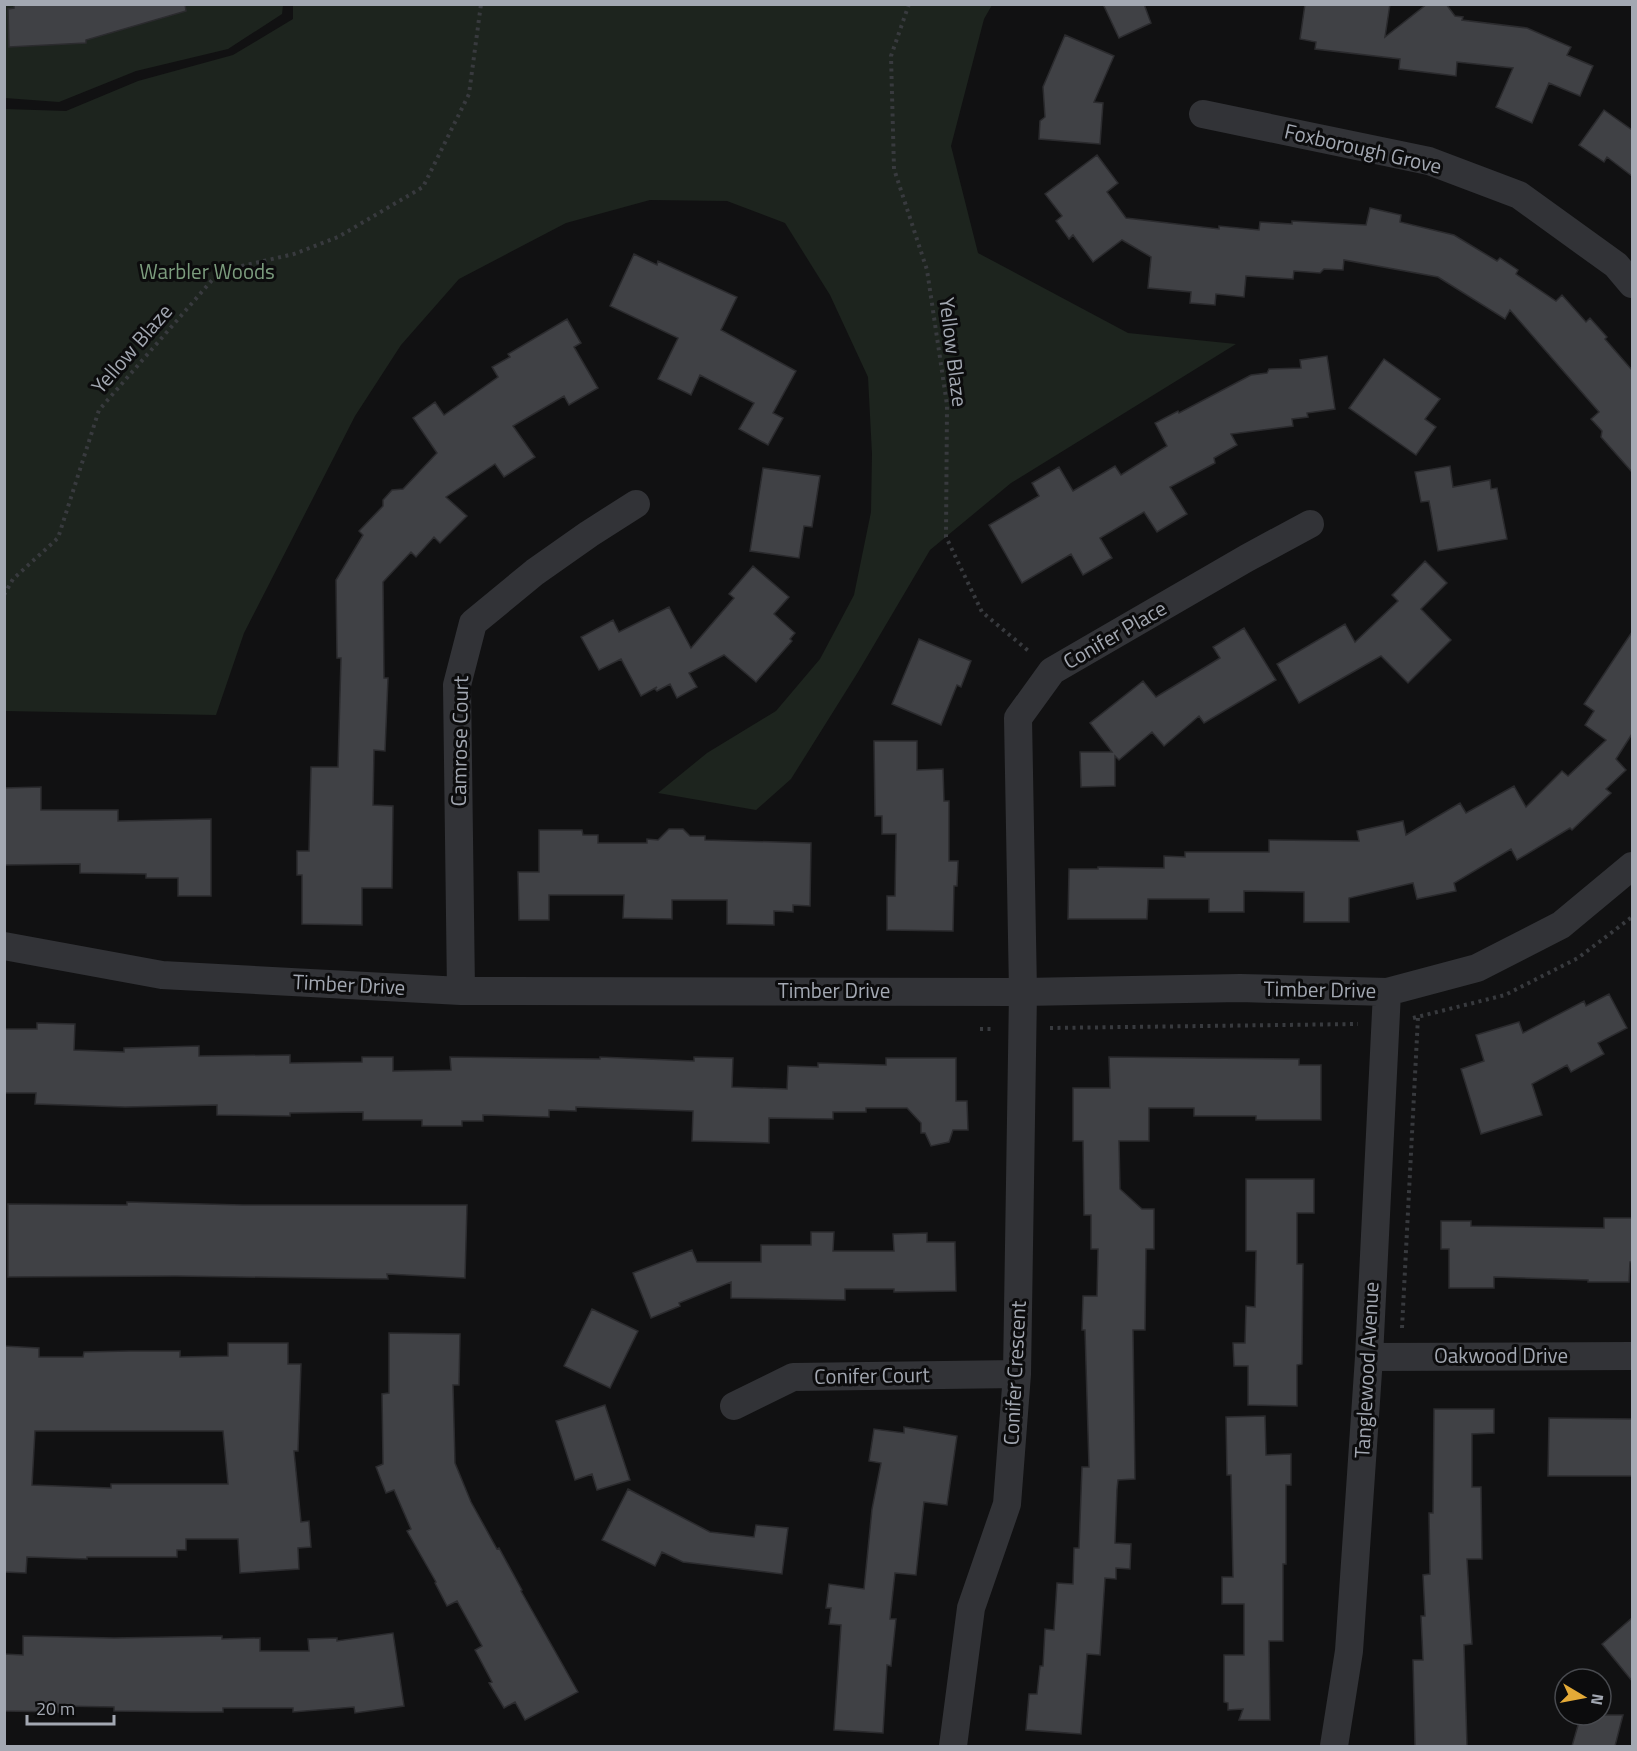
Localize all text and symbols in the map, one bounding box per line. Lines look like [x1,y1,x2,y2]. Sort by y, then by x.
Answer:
street label: Foxborough Grove [1281,114,1445,182]
park label: Warbler Woods [139,255,275,287]
street label: Yellow Blaze [931,295,977,408]
street label: Yellow Blaze [83,296,179,400]
street label: Conifer Place [1057,592,1172,677]
street label: Camrose Court [442,675,476,807]
street label: Timber Drive [292,965,406,1003]
street label: Timber Drive [1263,972,1377,1006]
street label: Timber Drive [778,974,890,1006]
street label: Tanglewood Avenue [1345,1281,1387,1459]
street label: Conifer Crescent [994,1299,1034,1446]
street label: Oakwood Drive [1434,1339,1568,1371]
street label: Conifer Court [814,1358,931,1392]
north arrow [1553,1667,1613,1727]
scale bar [27,1688,114,1726]
text: N [1585,1692,1611,1707]
text: 20 m [36,1695,75,1722]

